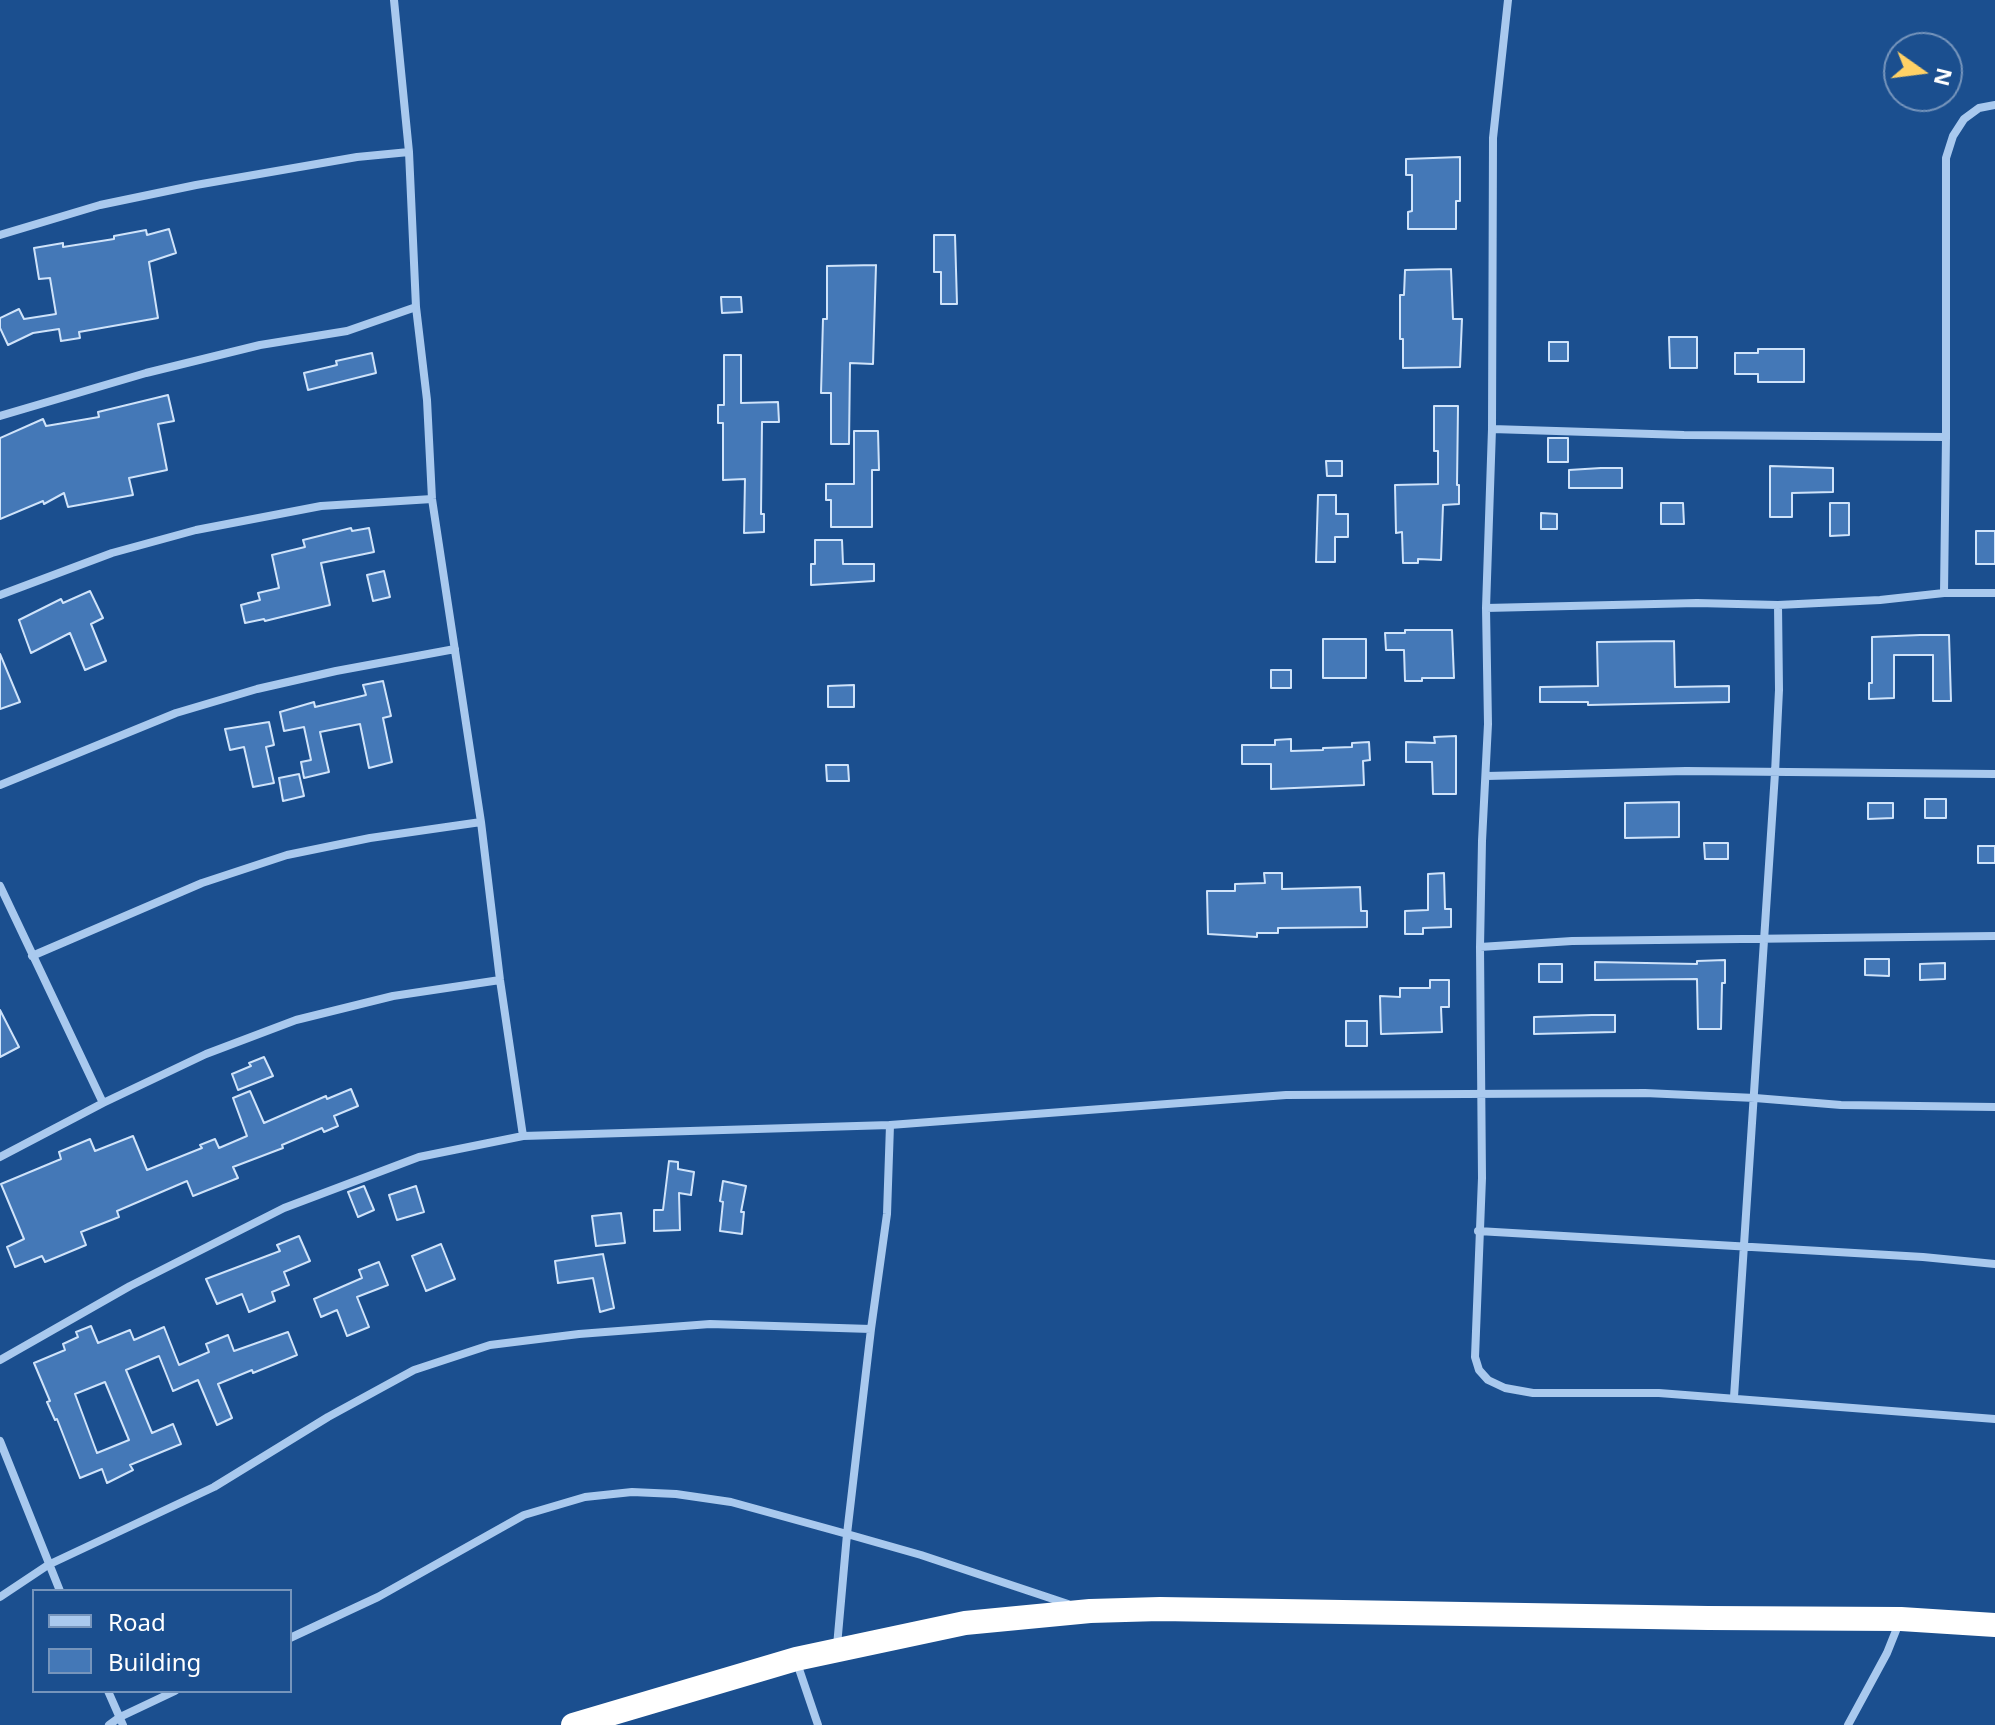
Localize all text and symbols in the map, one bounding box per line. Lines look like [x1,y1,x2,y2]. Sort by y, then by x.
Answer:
north arrow [1883,32,1963,112]
text: N [1928,65,1961,90]
legend [32,1589,292,1693]
text: Road [108,1605,166,1638]
text: Building [108,1645,201,1678]

